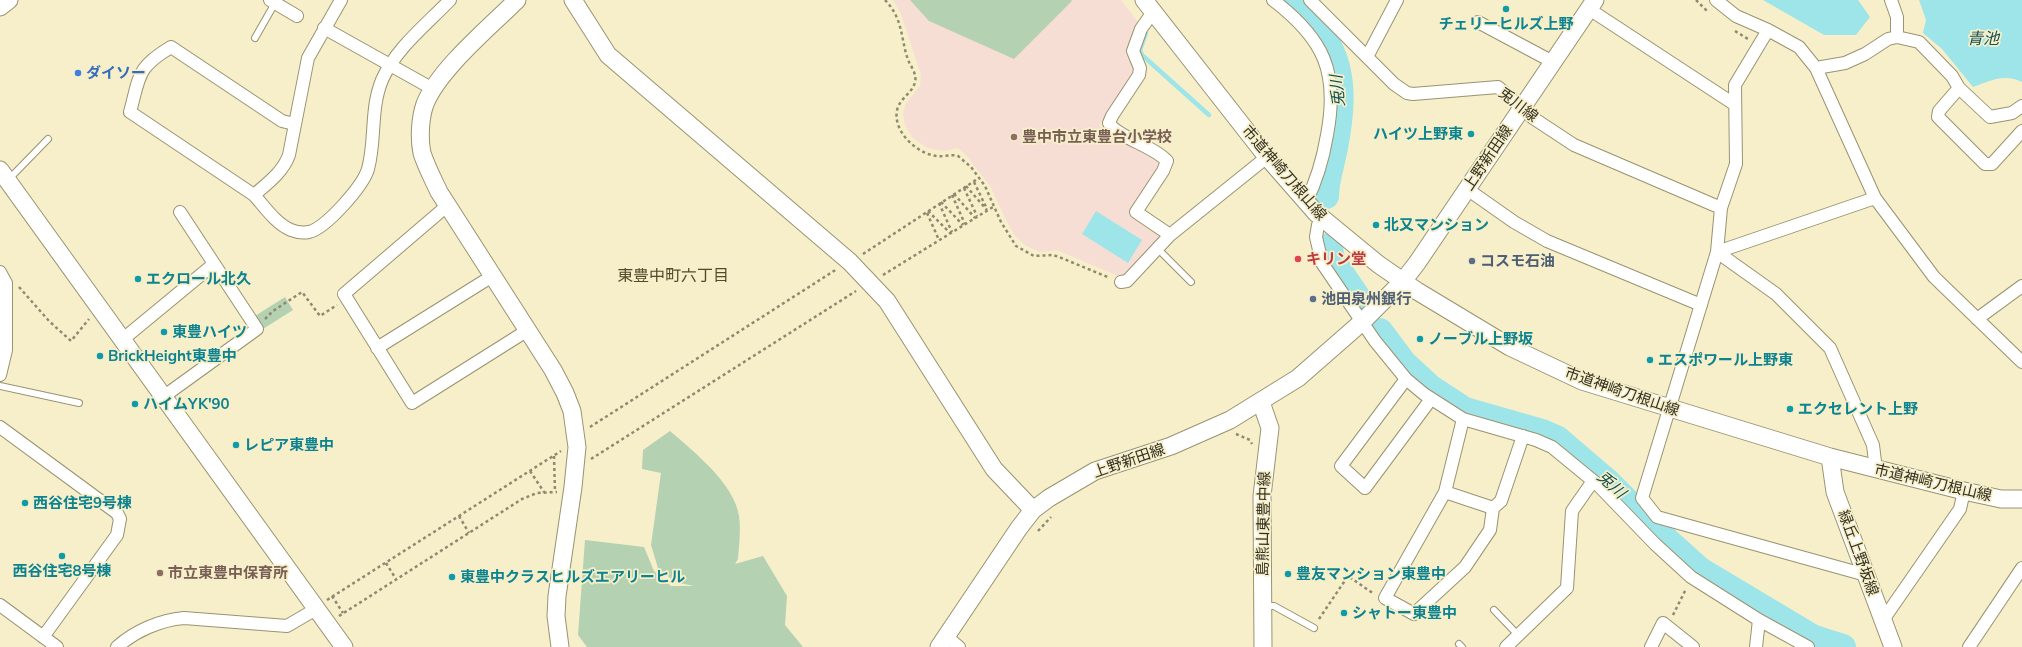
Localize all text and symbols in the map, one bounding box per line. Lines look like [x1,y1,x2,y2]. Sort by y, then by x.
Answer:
marker: チェリーヒルズ上野 [1501,4,1511,14]
place label: チェリーヒルズ上野 [1439,15,1573,33]
water label: 青池 [1967,29,1999,49]
place label: ダイソー [86,64,146,82]
marker: ダイソー [73,68,83,78]
water label: 兎川 [1327,74,1349,108]
street label: 兎川線 [1495,84,1541,126]
street label: 市道神崎刀根山線 [1238,122,1330,224]
street label: 上野新田線 [1460,122,1516,194]
place label: ハイツ上野東 [1373,125,1463,143]
place label: 豊中市立東豊台小学校 [1022,128,1172,146]
marker: ハイツ上野東 [1466,129,1476,139]
marker: 豊中市立東豊台小学校 [1009,132,1019,142]
place label: 北又マンション [1384,216,1489,234]
marker: 北又マンション [1371,220,1381,230]
place label: キリン堂 [1306,250,1366,268]
place label: コスモ石油 [1480,252,1555,270]
marker: キリン堂 [1293,254,1303,264]
marker: コスモ石油 [1467,256,1477,266]
district label: 東豊中町六丁目 [617,266,729,286]
place label: エクロール北久 [146,270,251,288]
marker: エクロール北久 [133,274,143,284]
place label: 池田泉州銀行 [1321,290,1411,308]
marker: 池田泉州銀行 [1308,294,1318,304]
place label: 東豊ハイツ [172,323,247,341]
marker: 東豊ハイツ [159,327,169,337]
place label: ノーブル上野坂 [1428,330,1533,348]
marker: ノーブル上野坂 [1415,334,1425,344]
place label: BrickHeight東豊中 [108,347,237,365]
marker: BrickHeight東豊中 [95,351,105,361]
place label: エスポワール上野東 [1658,351,1793,369]
marker: エスポワール上野東 [1645,355,1655,365]
street label: 市道神崎刀根山線 [1562,364,1682,420]
place label: ハイムYK'90 [143,395,230,413]
marker: ハイムYK'90 [130,399,140,409]
place label: エクセレント上野 [1798,400,1918,418]
marker: エクセレント上野 [1785,404,1795,414]
place label: レピア東豊中 [244,436,334,454]
marker: レピア東豊中 [231,440,241,450]
street label: 上野新田線 [1091,440,1167,482]
street label: 市道神崎刀根山線 [1873,461,1993,505]
water label: 兎川 [1593,467,1629,503]
street label: 島熊山東豊中線 [1254,471,1274,577]
place label: 西谷住宅9号棟 [33,494,132,512]
marker: 西谷住宅9号棟 [20,498,30,508]
street label: 緑丘上野坂線 [1834,508,1882,598]
marker: 西谷住宅8号棟 [57,551,67,561]
place label: 西谷住宅8号棟 [13,562,111,580]
place label: 市立東豊中保育所 [168,564,288,582]
place label: 豊友マンション東豊中 [1296,565,1446,583]
marker: 市立東豊中保育所 [155,568,165,578]
place label: 東豊中クラスヒルズエアリーヒル [460,568,685,586]
marker: 豊友マンション東豊中 [1283,569,1293,579]
marker: 東豊中クラスヒルズエアリーヒル [447,572,457,582]
place label: シャトー東豊中 [1352,604,1457,622]
marker: シャトー東豊中 [1339,608,1349,618]

